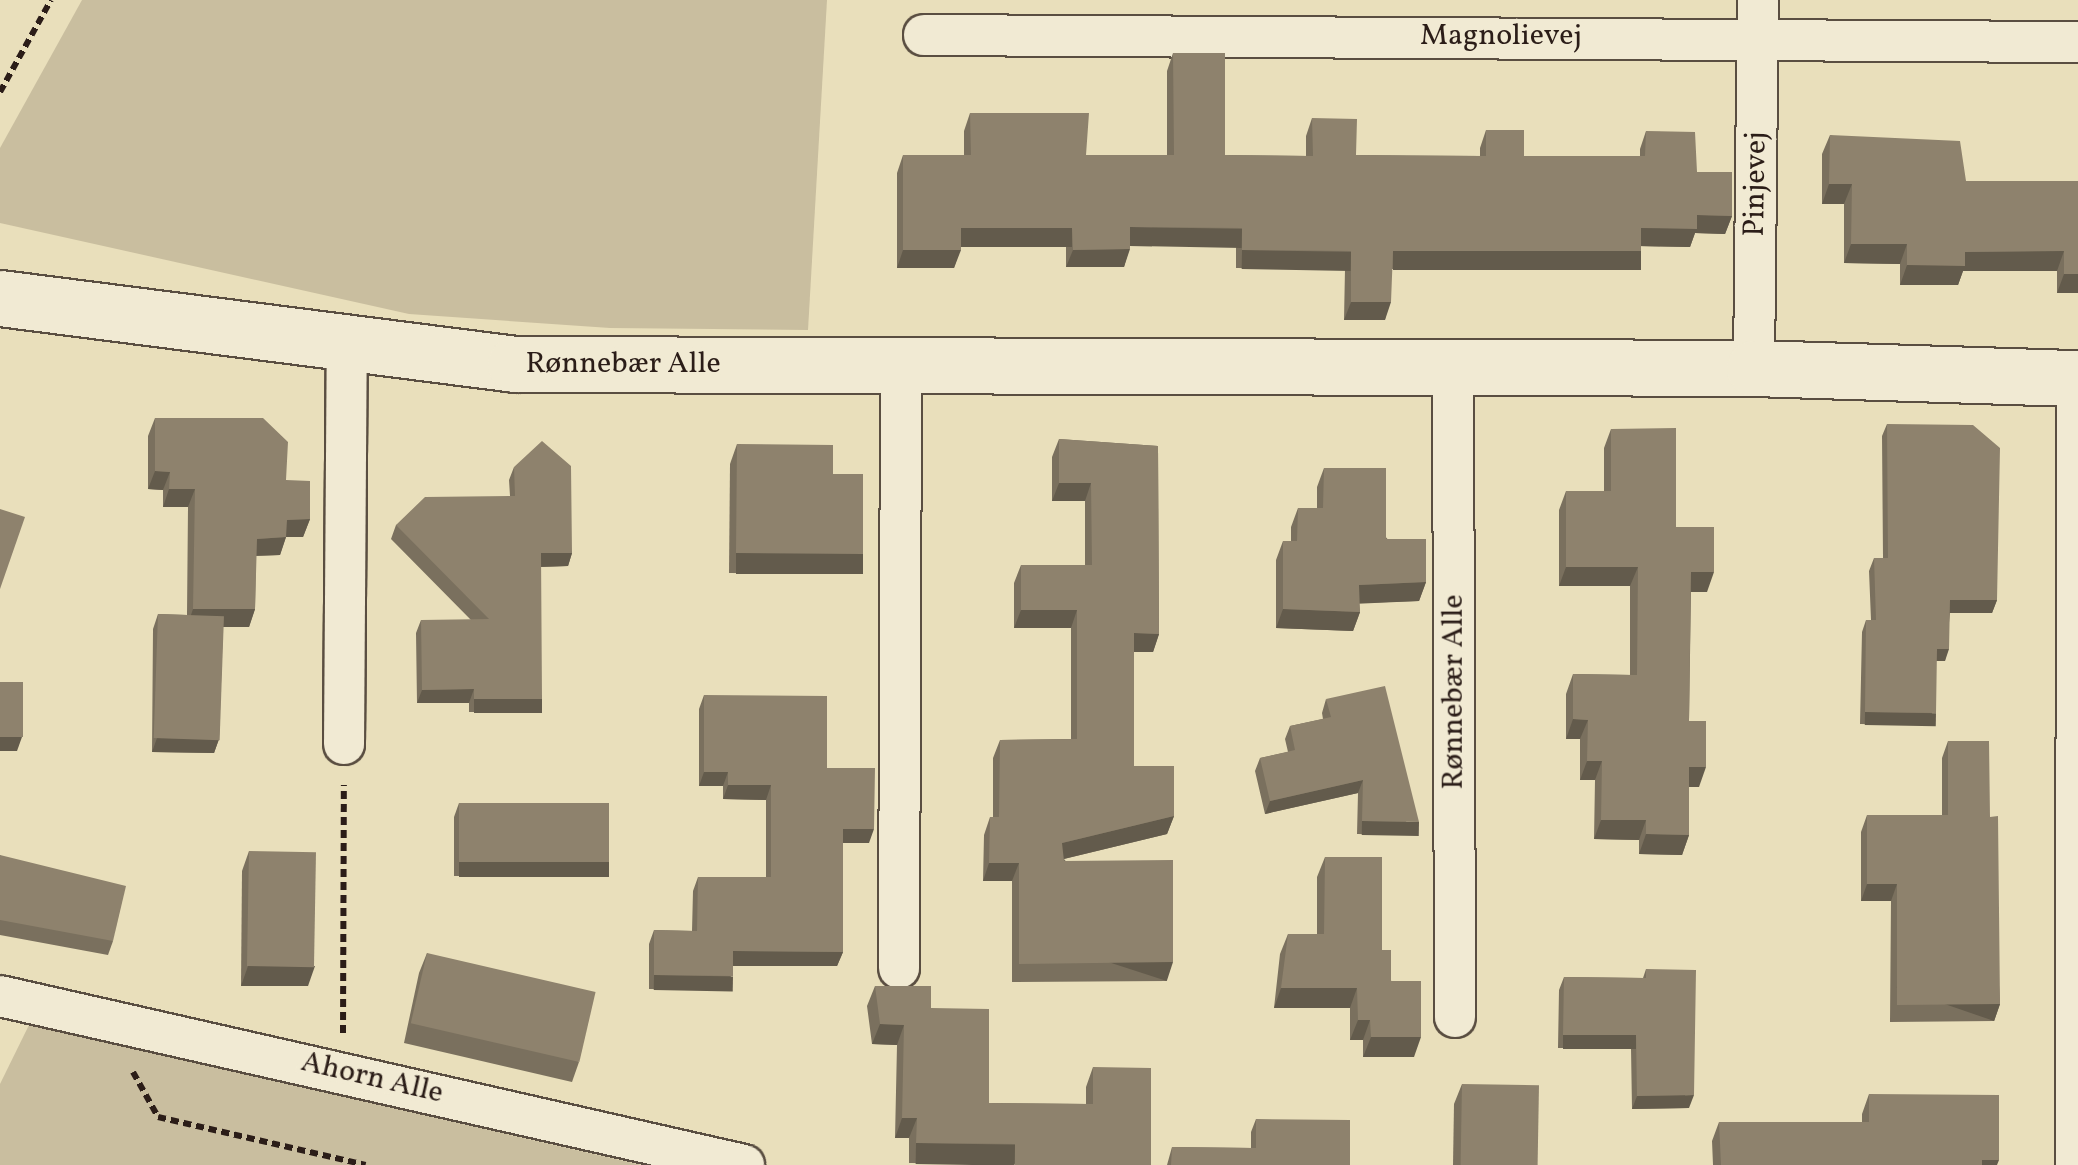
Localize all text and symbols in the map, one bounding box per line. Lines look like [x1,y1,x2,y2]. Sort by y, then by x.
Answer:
street label: Magnolievej [1420,18,1582,54]
street label: Pinjevej [1737,131,1775,237]
street label: Rønnebær Alle [525,346,721,382]
street label: Rønnebær Alle [1436,594,1472,790]
street label: Ahorn Alle [297,1044,447,1112]

